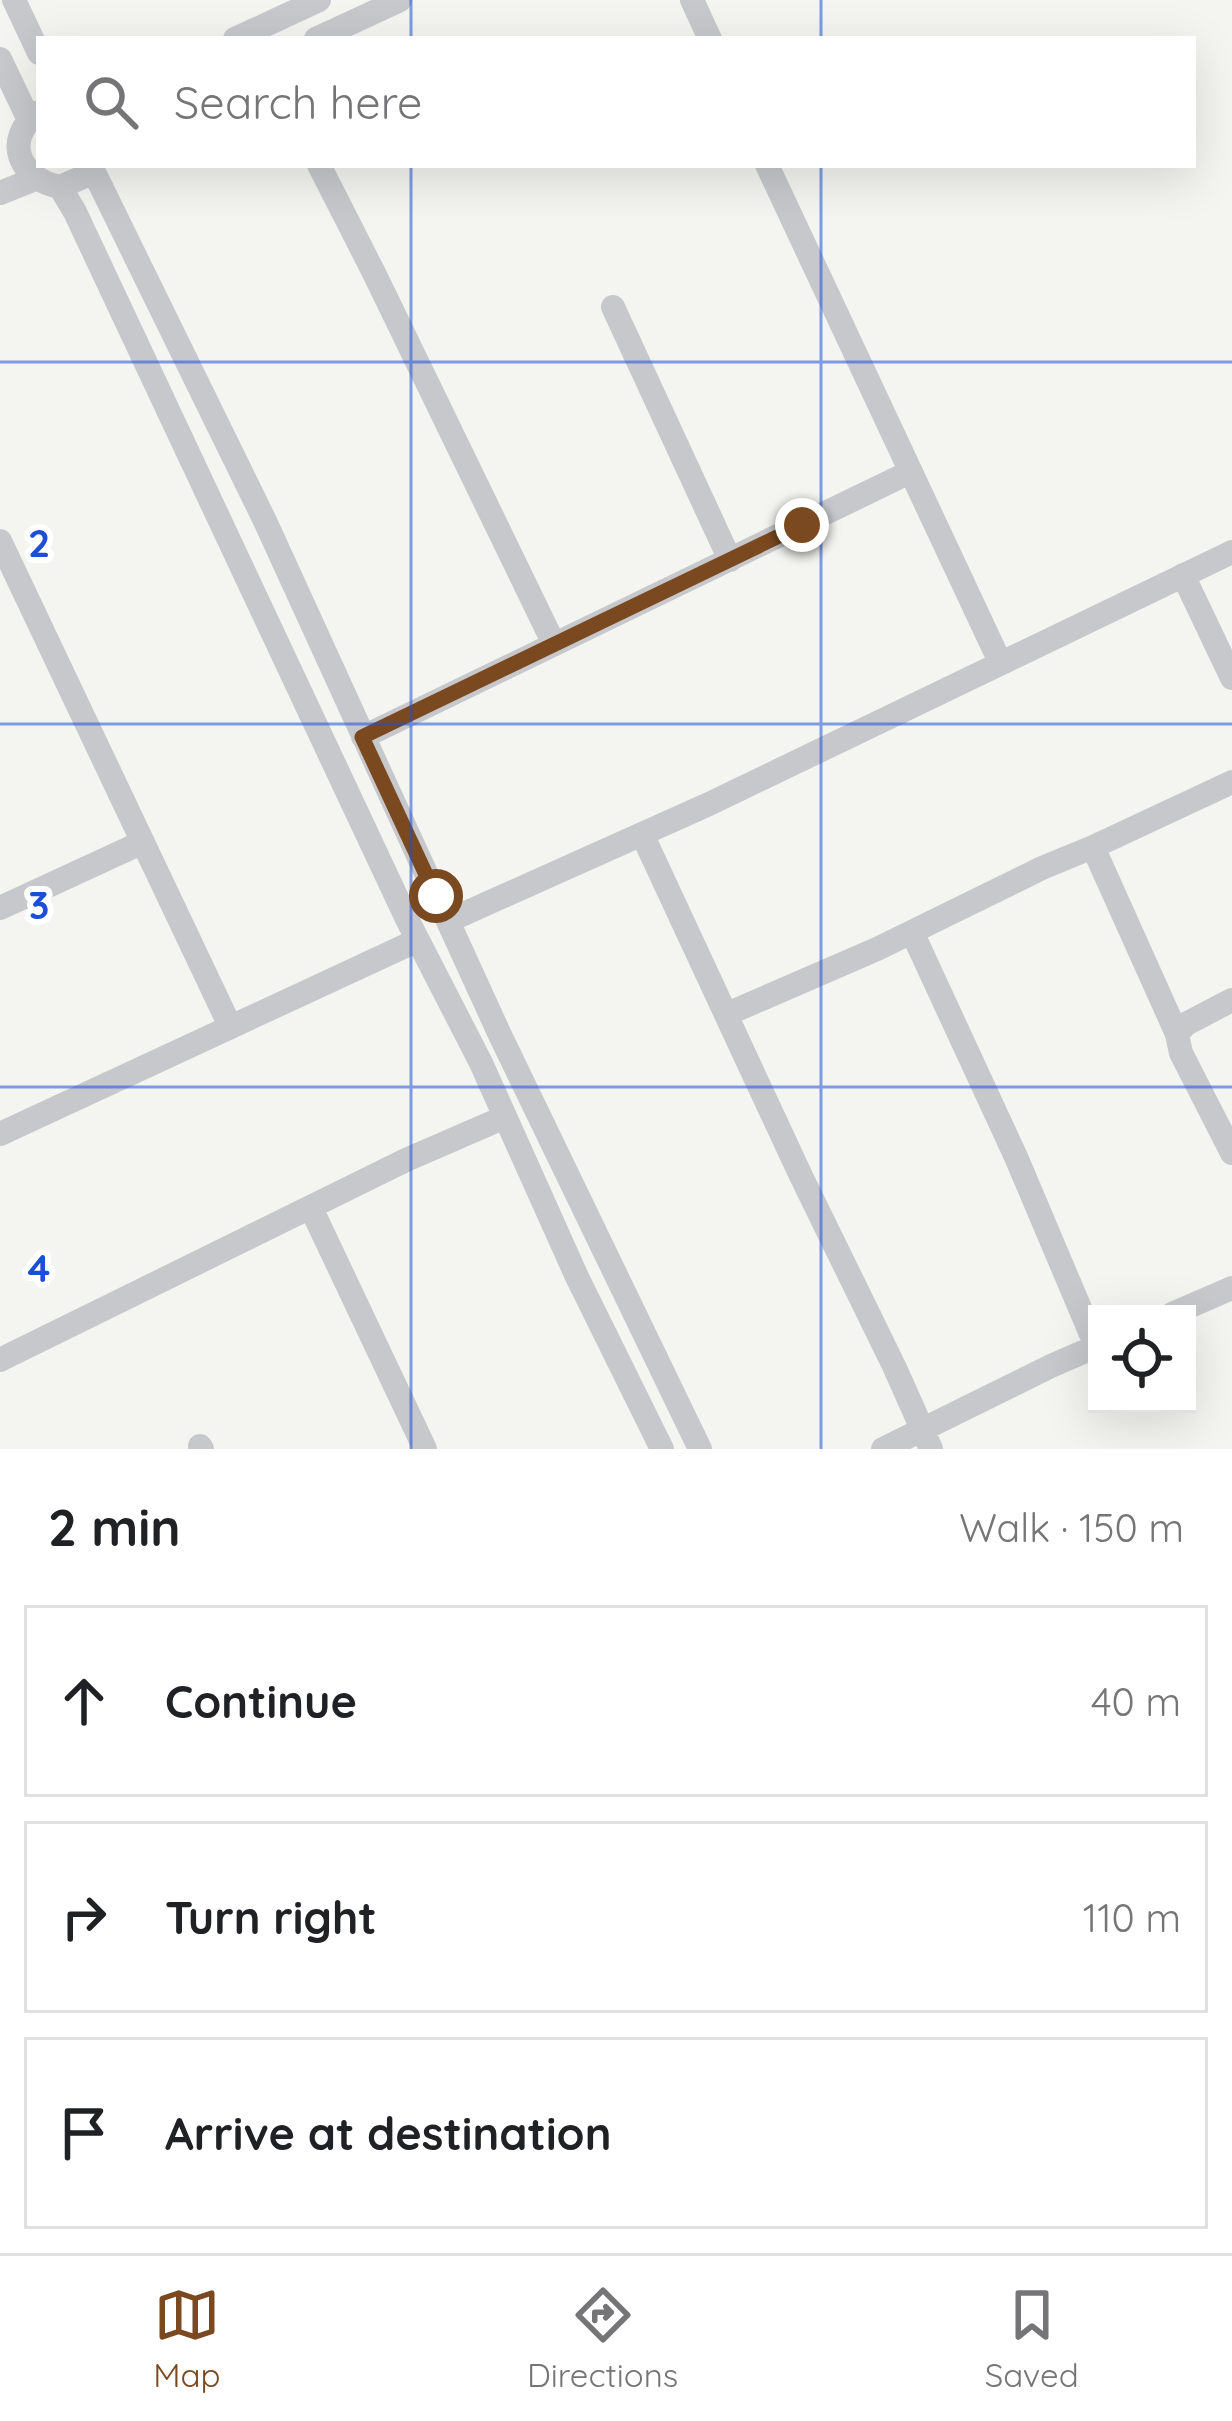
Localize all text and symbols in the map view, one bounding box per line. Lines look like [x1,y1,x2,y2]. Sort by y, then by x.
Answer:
search box [36,36,1196,168]
icon: search [78,69,144,135]
text: Search here [174,74,422,130]
route end [775,498,829,552]
text: 2 [28,518,50,567]
route start [409,869,463,923]
text: 3 [29,880,49,929]
text: 4 [28,1243,50,1292]
map controls [1088,1305,1196,1413]
button: locate [1088,1305,1196,1413]
text: 2 min [48,1495,181,1559]
text: Walk · 150 m [959,1503,1184,1552]
icon: ahead [51,1668,117,1734]
text: Continue [165,1673,357,1729]
text: 40 m [1091,1677,1181,1726]
icon: right [51,1884,117,1950]
text: Turn right [165,1889,377,1945]
text: 110 m [1083,1893,1181,1942]
icon: arrive [51,2100,117,2166]
text: Arrive at destination [165,2105,611,2161]
tab: Map [153,2282,221,2395]
tab: Directions [527,2282,678,2395]
tab: Saved [985,2282,1079,2395]

